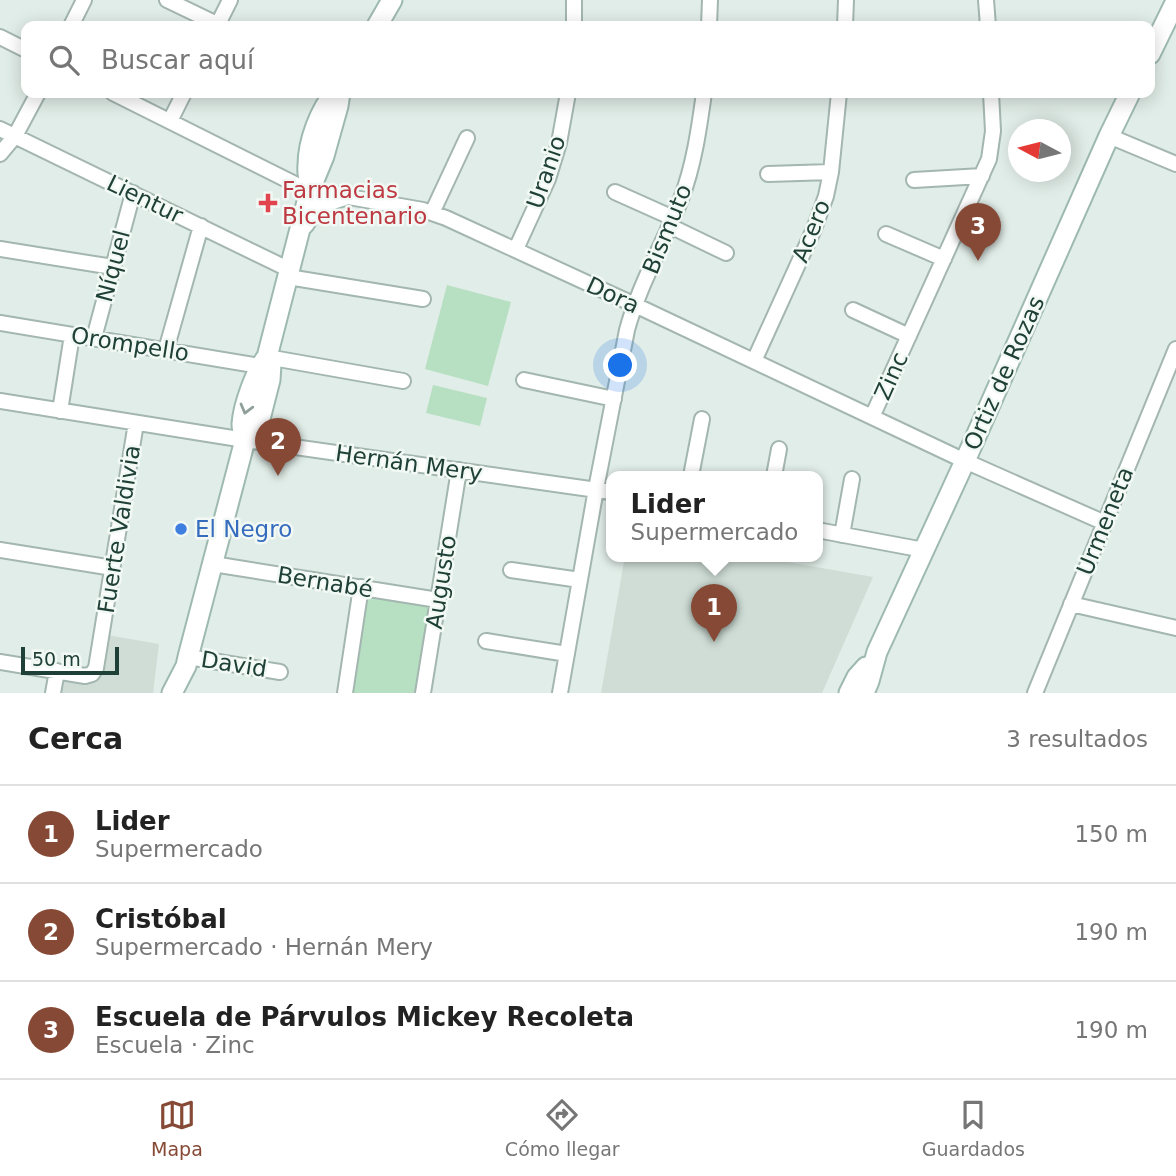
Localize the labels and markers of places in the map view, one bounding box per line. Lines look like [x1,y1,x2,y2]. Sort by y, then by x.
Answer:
place label: Farmacias Bicentenario [282,177,427,229]
marker: Farmacias Bicentenario [260,195,276,211]
pin: 3 [955,203,1001,261]
pin: 2 [255,418,301,476]
place label: El Negro [195,516,292,542]
marker: El Negro [173,521,189,537]
pin: 1 [691,584,737,642]

